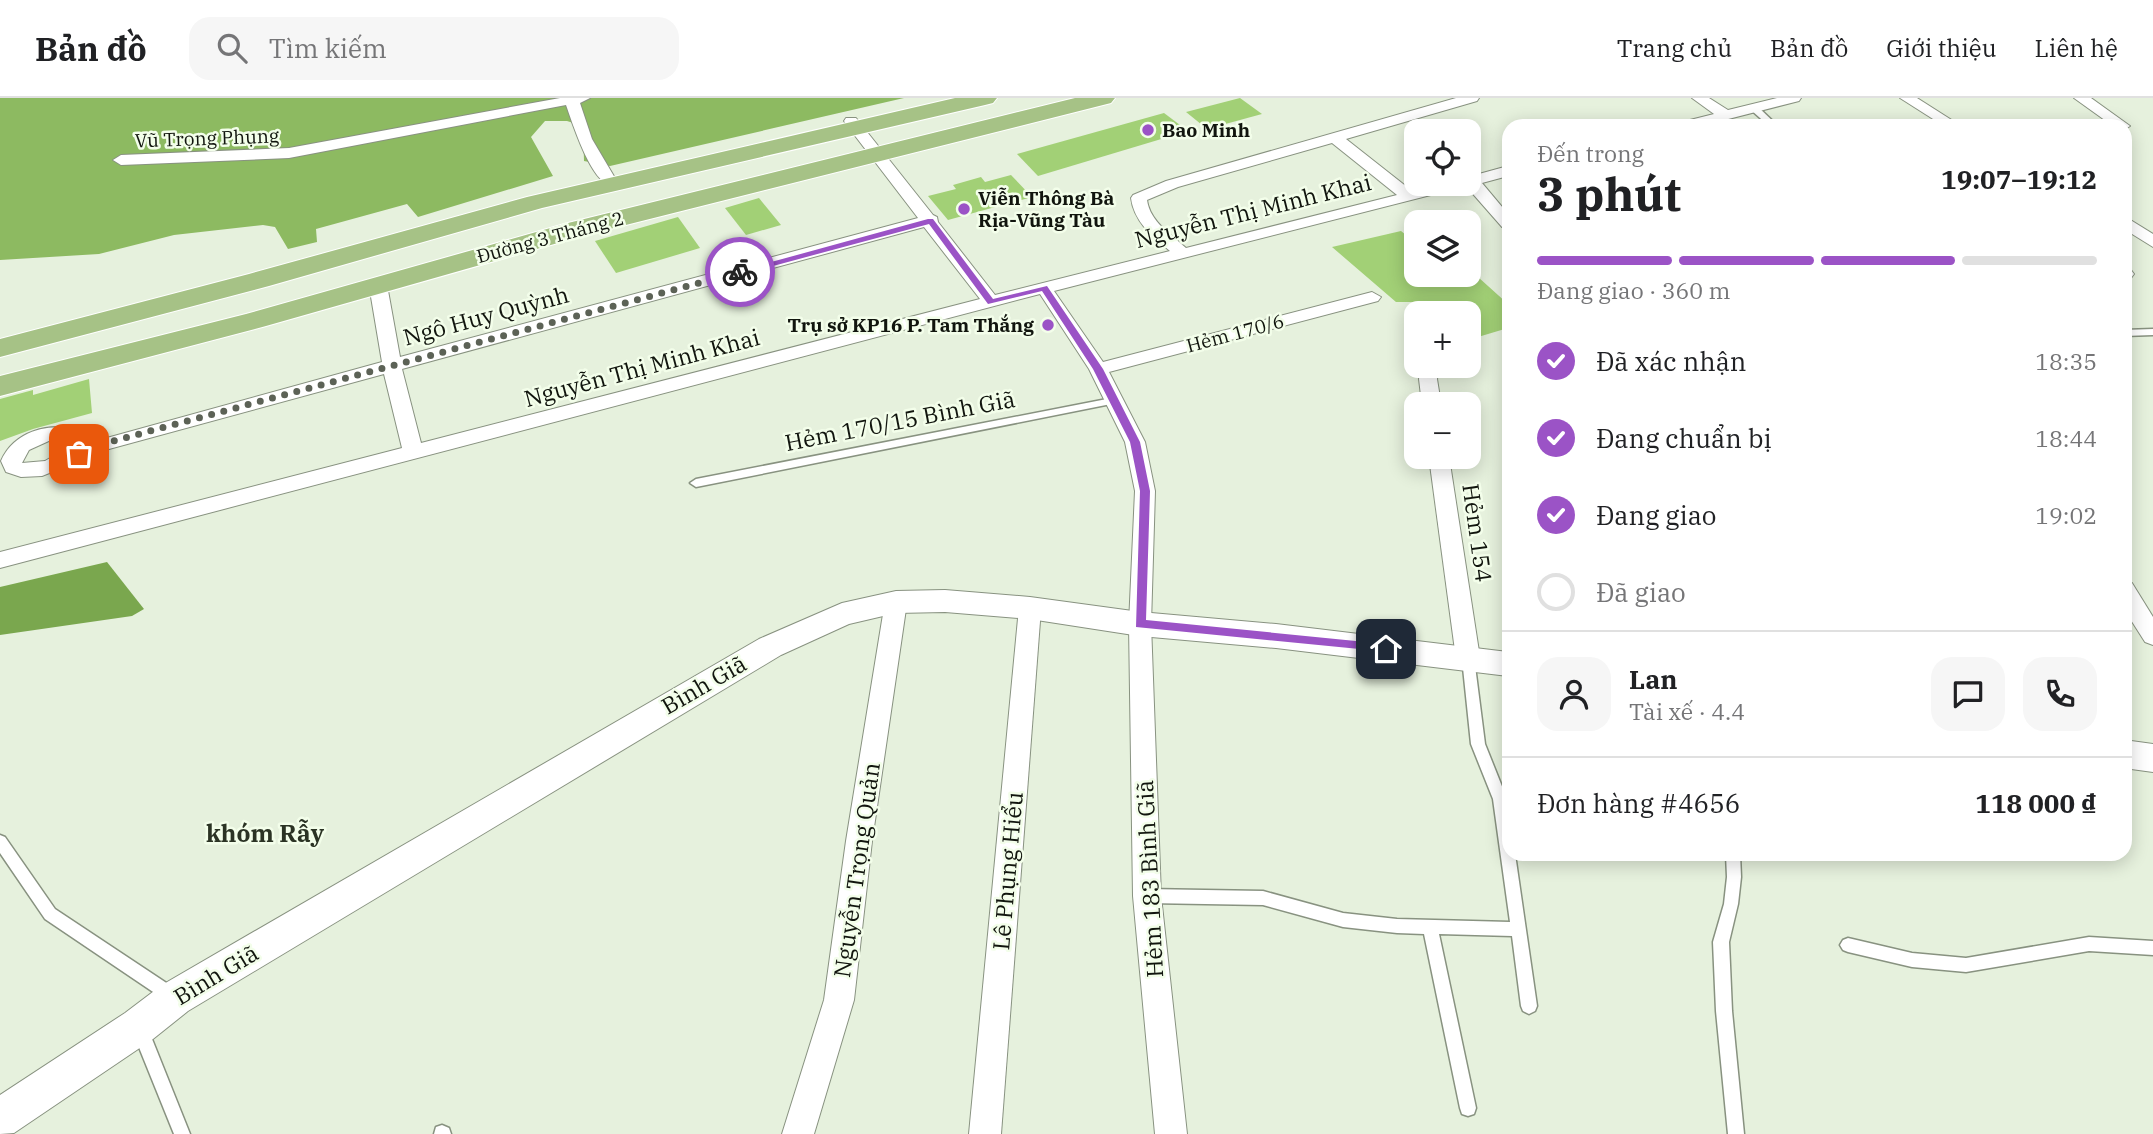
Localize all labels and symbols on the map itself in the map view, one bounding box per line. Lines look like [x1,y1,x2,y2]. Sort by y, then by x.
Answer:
place label: Bao Minh [1162,118,1250,142]
marker: Bao Minh [1140,122,1156,138]
street label: Vũ Trọng Phụng [134,123,280,153]
street label: Nguyễn Thị Minh Khai [1131,166,1374,254]
place label: Viễn Thông Bà Rịa-Vũng Tàu [978,186,1114,232]
marker: Viễn Thông Bà Rịa-Vũng Tàu [956,201,972,217]
street label: Đường 3 Tháng 2 [474,206,626,268]
courier [705,237,775,307]
street label: Ngô Huy Quỳnh [400,279,572,352]
street label: Hẻm 170/6 [1183,308,1287,358]
place label: Trụ sở KP16 P. Tam Thắng [787,313,1034,337]
marker: Trụ sở KP16 P. Tam Thắng [1040,317,1056,333]
street label: Nguyễn Thị Minh Khai [521,321,763,413]
street label: Hẻm 170/15 Bình Giã [782,383,1017,457]
pin [49,424,109,484]
street label: Hẻm 154 [1456,482,1500,584]
pin [1356,619,1416,679]
street label: Bình Giã [656,648,751,720]
street label: Nguyễn Trọng Quản [826,760,886,979]
street label: Hẻm 183 Bình Giã [1129,779,1169,979]
street label: Lê Phụng Hiểu [985,791,1029,951]
district label: khóm Rẫy [206,817,324,849]
street label: Bình Giã [168,937,263,1011]

